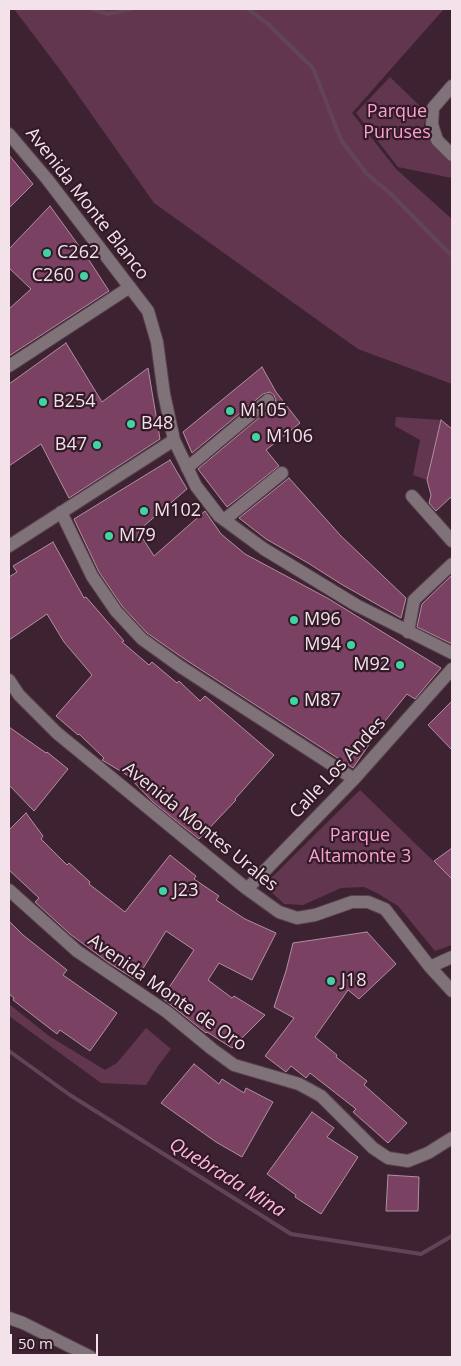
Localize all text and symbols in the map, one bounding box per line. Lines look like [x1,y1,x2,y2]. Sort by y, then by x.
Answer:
park label: Parque Puruses [363,101,431,144]
street label: Avenida Monte Blanco [21,123,153,285]
place label: C262 [57,242,99,264]
marker: C262 [41,247,53,259]
place label: C260 [32,265,74,287]
marker: C260 [78,270,90,282]
place label: B254 [53,391,96,413]
marker: B254 [37,396,49,408]
place label: M105 [240,400,287,422]
marker: M105 [224,405,236,417]
place label: B48 [141,413,173,435]
marker: B48 [125,418,137,430]
place label: M106 [266,426,313,448]
marker: M106 [250,431,262,443]
place label: B47 [55,434,87,456]
marker: B47 [91,439,103,451]
place label: M102 [154,500,201,522]
marker: M102 [138,505,150,517]
place label: M79 [119,525,156,547]
marker: M79 [103,530,115,542]
place label: M96 [304,609,341,631]
marker: M96 [288,614,300,626]
place label: M94 [304,634,341,656]
marker: M94 [345,639,357,651]
place label: M92 [353,654,390,676]
marker: M92 [394,659,406,671]
place label: M87 [304,690,341,712]
marker: M87 [288,695,300,707]
street label: Calle Los Andes [285,713,391,823]
street label: Avenida Montes Urales [118,758,282,896]
park label: Parque Altamonte 3 [309,825,411,868]
place label: J23 [173,880,198,902]
marker: J23 [157,885,169,897]
street label: Avenida Monte de Oro [83,930,251,1056]
place label: J18 [341,970,366,992]
marker: J18 [325,975,337,987]
water label: Quebrada Mina [165,1133,289,1223]
scale bar [12,1324,100,1356]
text: 50 m [18,1333,53,1353]

